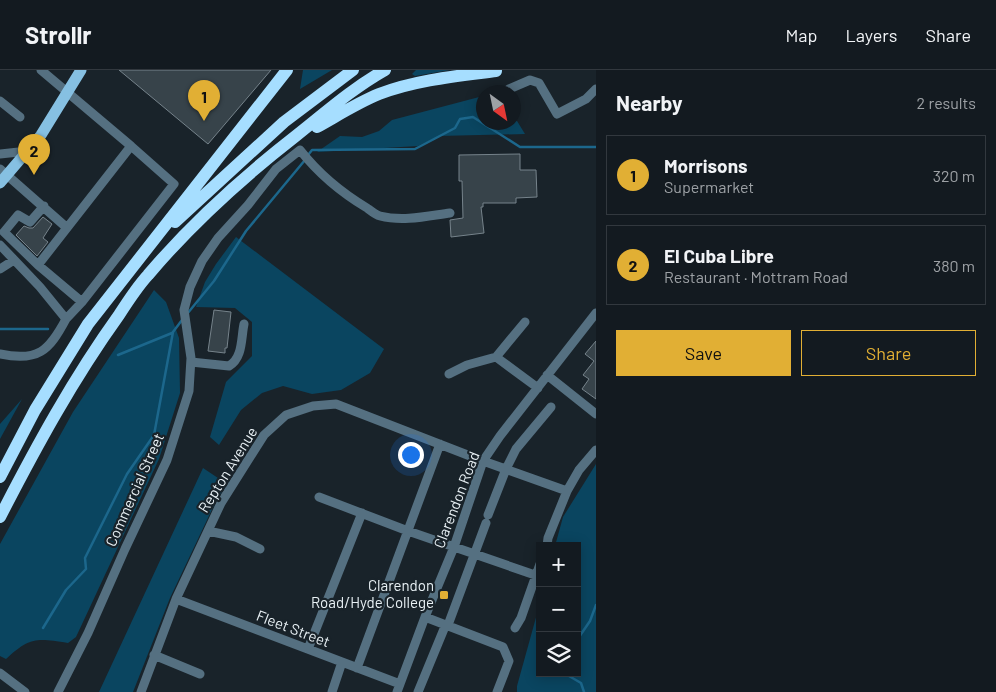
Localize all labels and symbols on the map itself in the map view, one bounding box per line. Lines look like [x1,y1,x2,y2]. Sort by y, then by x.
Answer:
pin: 1 [188,80,220,121]
north arrow [476,85,521,130]
pin: 2 [18,134,50,175]
street label: Repton Avenue [194,423,261,516]
street label: Commercial Street [101,430,167,549]
your location [398,442,424,468]
street label: Clarendon Road [429,449,483,551]
place label: Clarendon Road/Hyde College [311,576,434,611]
marker: Clarendon Road/Hyde College [438,589,450,601]
street label: Fleet Street [254,606,333,650]

